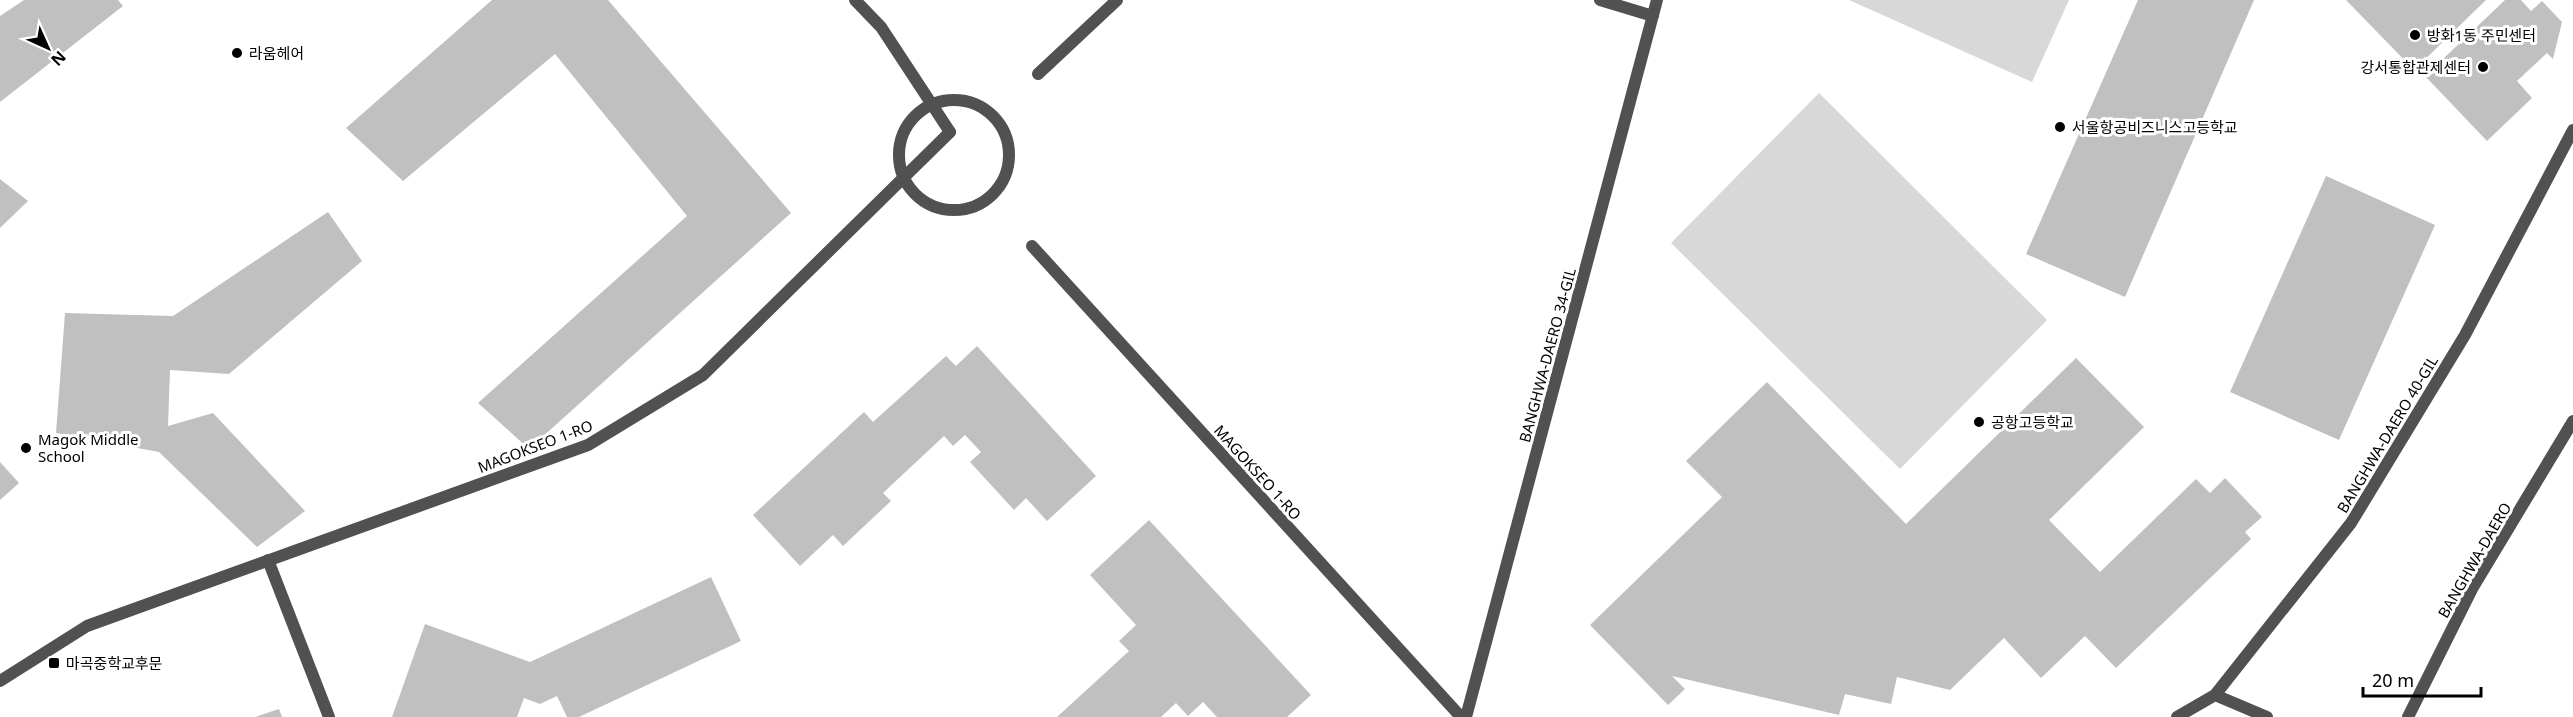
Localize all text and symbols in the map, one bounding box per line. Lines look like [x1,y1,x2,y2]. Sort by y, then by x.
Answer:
north arrow [18,18,78,78]
place label: 방화1동 주민센터 [2427,25,2536,45]
marker: 방화1동 주민센터 [2408,28,2422,42]
place label: 라움헤어 [249,43,304,63]
text: N [46,46,71,71]
marker: 라움헤어 [230,46,244,60]
place label: 강서통합관제센터 [2361,57,2471,77]
marker: 강서통합관제센터 [2476,60,2490,74]
place label: 서울항공비즈니스고등학교 [2072,117,2238,137]
marker: 서울항공비즈니스고등학교 [2053,120,2067,134]
street label: BANGHWA-DAERO 34-GIL [1514,265,1580,444]
street label: BANGHWA-DAERO 40-GIL [2332,352,2442,516]
place label: 공항고등학교 [1991,412,2074,432]
street label: MAGOKSEO 1-RO [475,415,595,477]
marker: 공항고등학교 [1972,415,1986,429]
street label: MAGOKSEO 1-RO [1210,420,1306,524]
place label: Magok Middle School [38,429,139,466]
marker: Magok Middle School [19,441,33,455]
street label: BANGHWA-DAERO [2433,499,2515,621]
place label: 마곡중학교후문 [66,653,163,673]
marker: 마곡중학교후문 [47,656,61,670]
scale bar [2363,660,2482,698]
text: 20 m [2372,668,2414,692]

